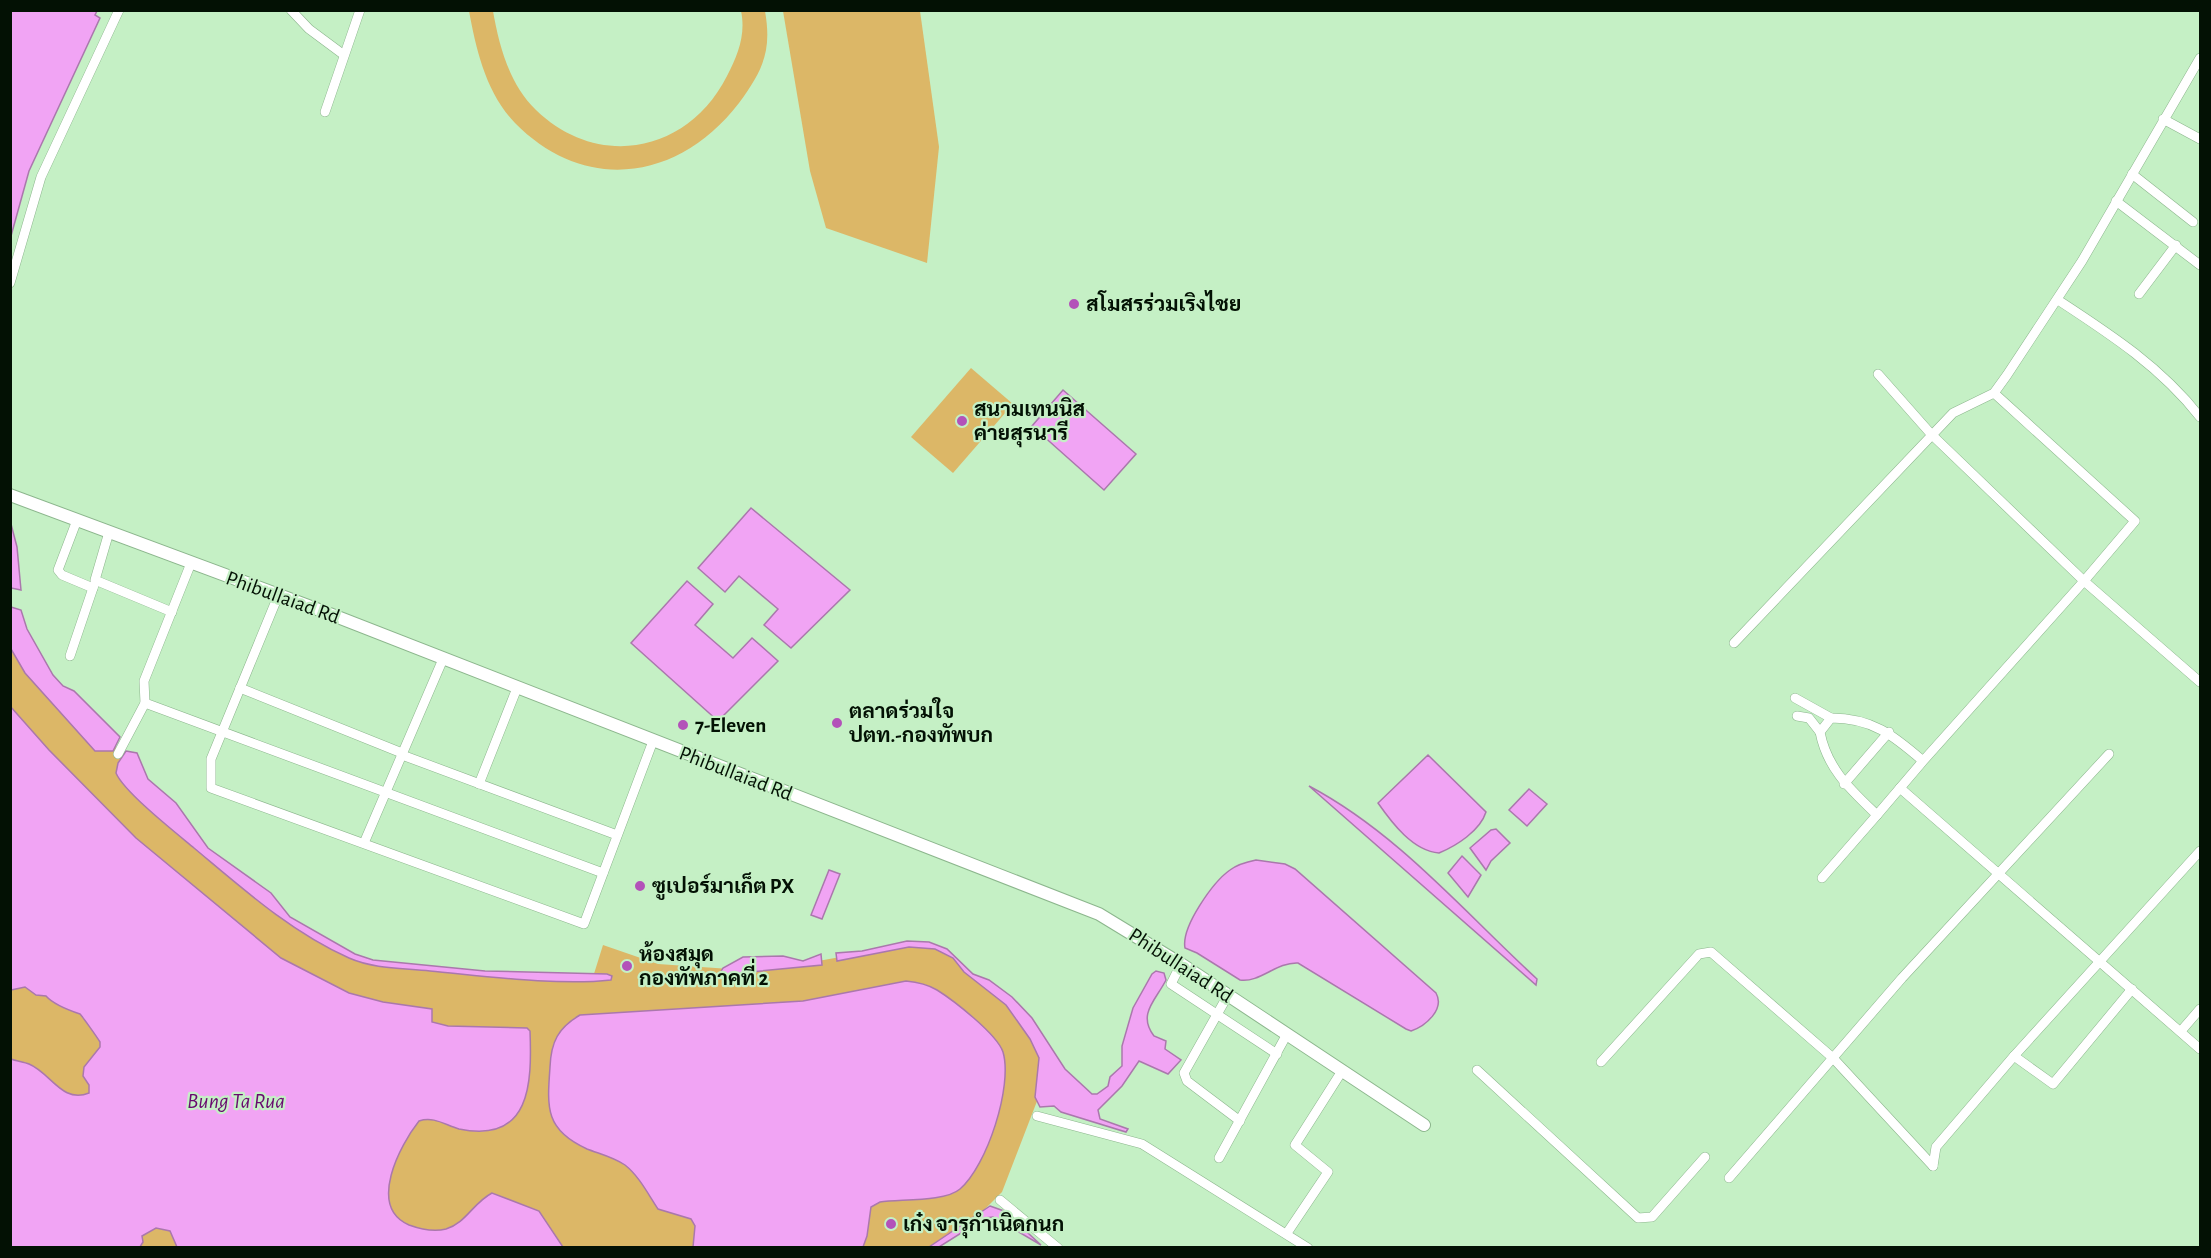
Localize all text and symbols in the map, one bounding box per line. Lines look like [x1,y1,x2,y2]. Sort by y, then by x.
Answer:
place label: สโมสรร่วมเริงไชย [1086,290,1241,315]
marker: สโมสรร่วมเริงไชย [1067,297,1081,311]
place label: สนามเทนนิส ค่ายสุรนารี [974,397,1085,448]
marker: สนามเทนนิส ค่ายสุรนารี [955,414,969,428]
street label: Phibullaiad Rd [223,567,343,628]
place label: ตลาดร่วมใจ ปตท.-กองทัพบก [849,697,993,746]
place label: 7-Eleven [695,715,766,736]
marker: ตลาดร่วมใจ ปตท.-กองทัพบก [830,716,844,730]
marker: 7-Eleven [676,718,690,732]
street label: Phibullaiad Rd [676,742,795,805]
place label: ซูเปอร์มาเก็ต PX [652,872,794,900]
marker: ซูเปอร์มาเก็ต PX [633,879,647,893]
street label: Phibullaiad Rd [1125,924,1237,1007]
place label: ห้องสมุด กองทัพภาคที่ 2 [639,941,768,989]
marker: ห้องสมุด กองทัพภาคที่ 2 [620,959,634,973]
water label: Bung Ta Rua [187,1090,285,1112]
place label: เก๋ง จารุกำเนิดกนก [903,1211,1064,1239]
marker: เก๋ง จารุกำเนิดกนก [884,1217,898,1231]

